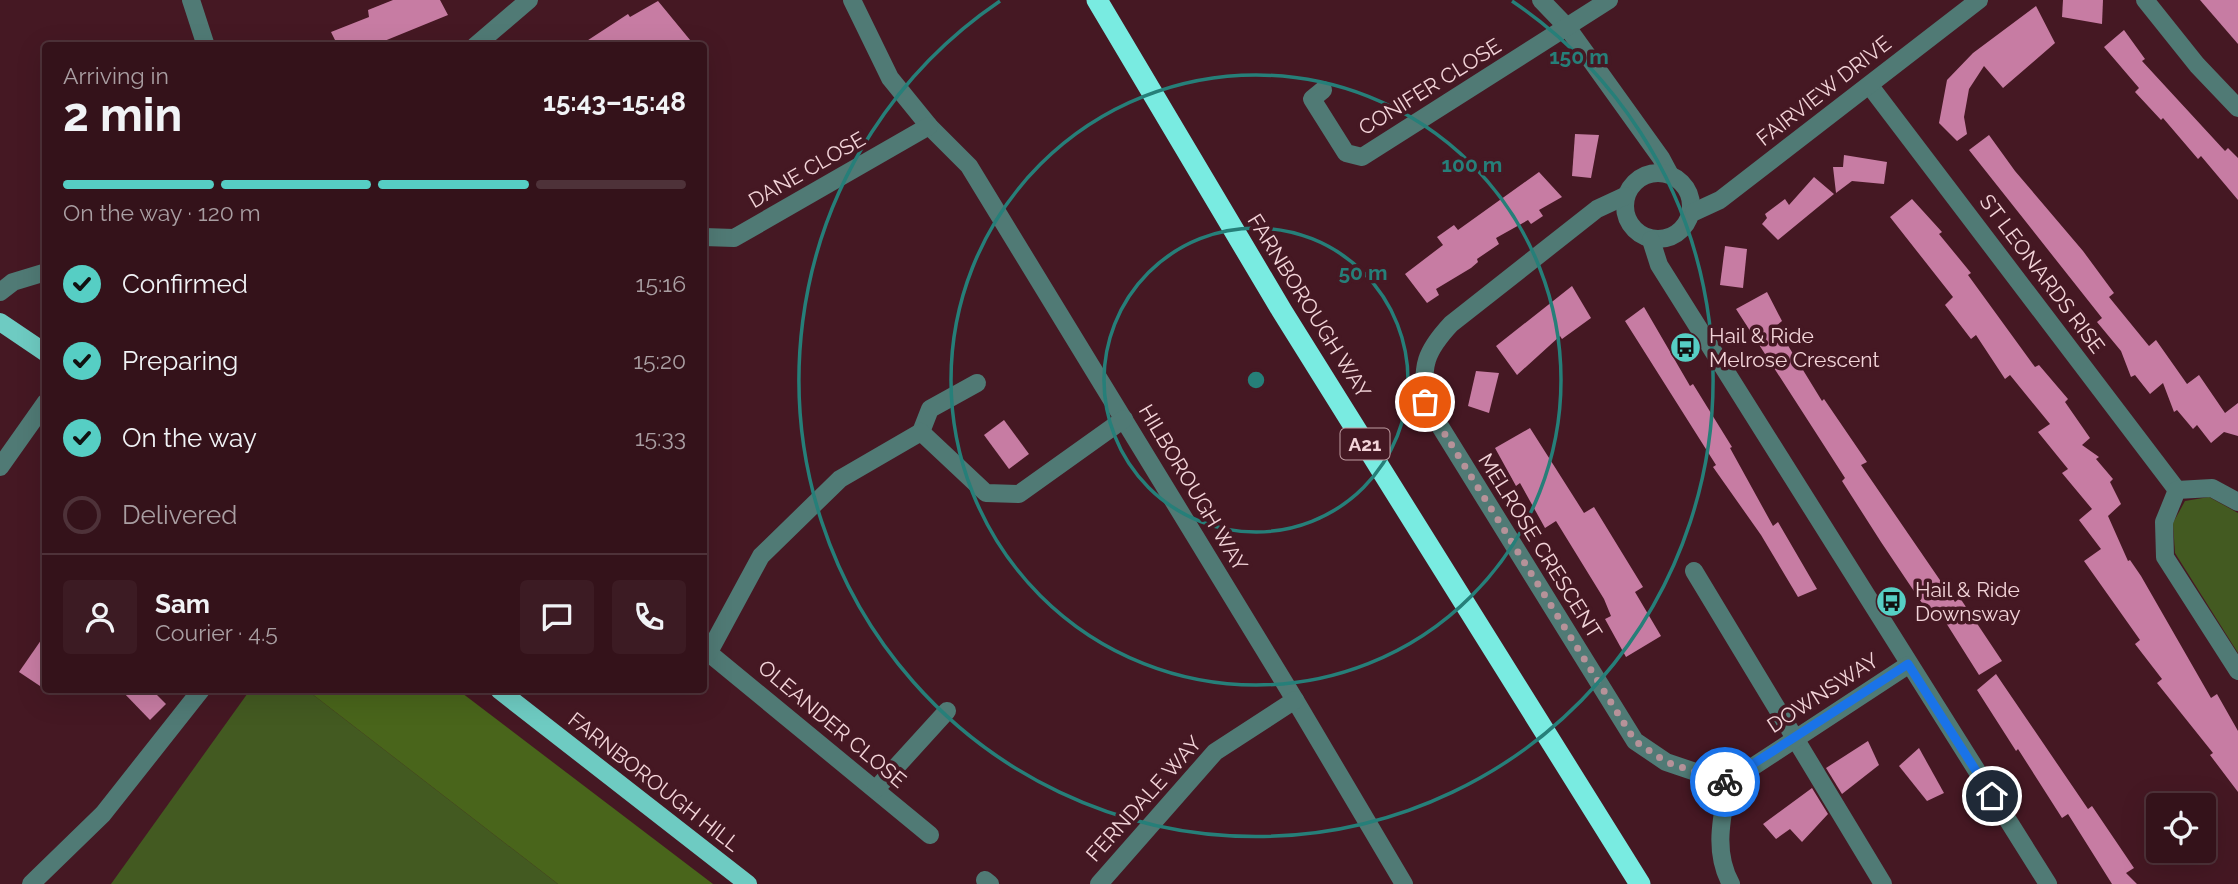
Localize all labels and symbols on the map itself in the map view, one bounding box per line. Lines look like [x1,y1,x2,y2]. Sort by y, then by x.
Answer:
street label: FAIRVIEW DRIVE [1752,30,1896,151]
street label: CONIFER CLOSE [1354,33,1505,140]
text: 150 m [1549,44,1609,69]
street label: DANE CLOSE [744,126,869,213]
text: 100 m [1442,152,1502,177]
street label: ST LEONARDS RISE [1975,189,2110,358]
street label: FARNBOROUGH WAY [1243,209,1376,403]
text: 50 m [1338,260,1388,285]
place label: Hail & Ride Melrose Crescent [1709,323,1879,372]
bus stop icon: Hail & Ride Melrose Crescent [1669,331,1703,365]
centre of rings [1244,368,1268,392]
pin [1395,372,1455,432]
street label: HILBOROUGH WAY [1134,400,1253,576]
road number: A21 [1340,428,1390,460]
street label: MELROSE CRESCENT [1473,449,1608,643]
place label: Hail & Ride Downsway [1915,577,2021,626]
bus stop icon: Hail & Ride Downsway [1875,585,1909,619]
street label: DOWNSWAY [1762,647,1883,738]
street label: OLEANDER CLOSE [753,654,911,793]
street label: FARNBOROUGH HILL [563,707,745,857]
street label: FERNDALE WAY [1081,730,1207,867]
courier [1690,747,1760,817]
pin [1962,766,2022,826]

